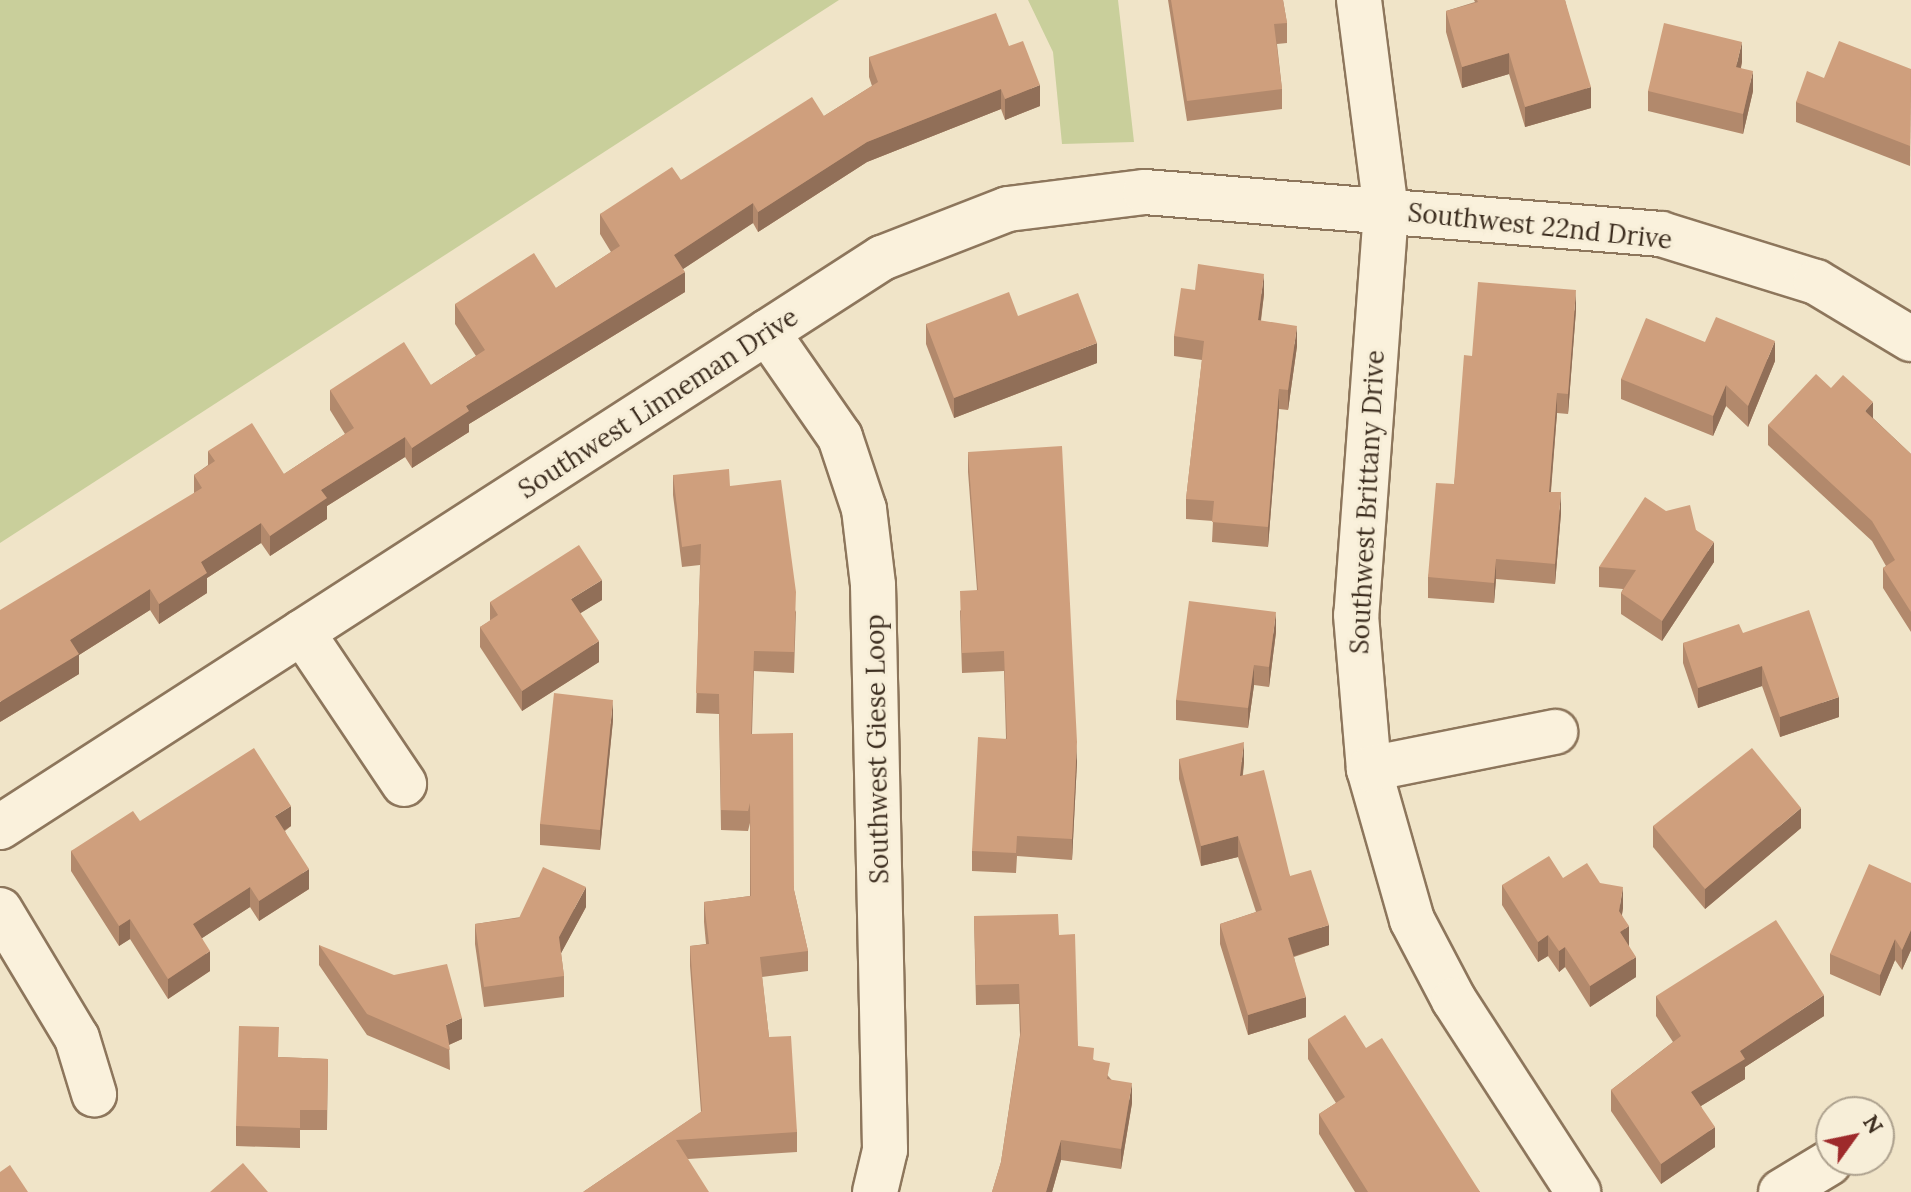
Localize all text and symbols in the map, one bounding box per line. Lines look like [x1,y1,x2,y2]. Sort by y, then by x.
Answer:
street label: Southwest 22nd Drive [1406,197,1674,255]
street label: Southwest Linneman Drive [512,301,804,505]
street label: Southwest Brittany Drive [1343,349,1391,655]
street label: Southwest Giese Loop [859,614,895,884]
north arrow [1815,1096,1895,1176]
text: N [1857,1109,1890,1139]

